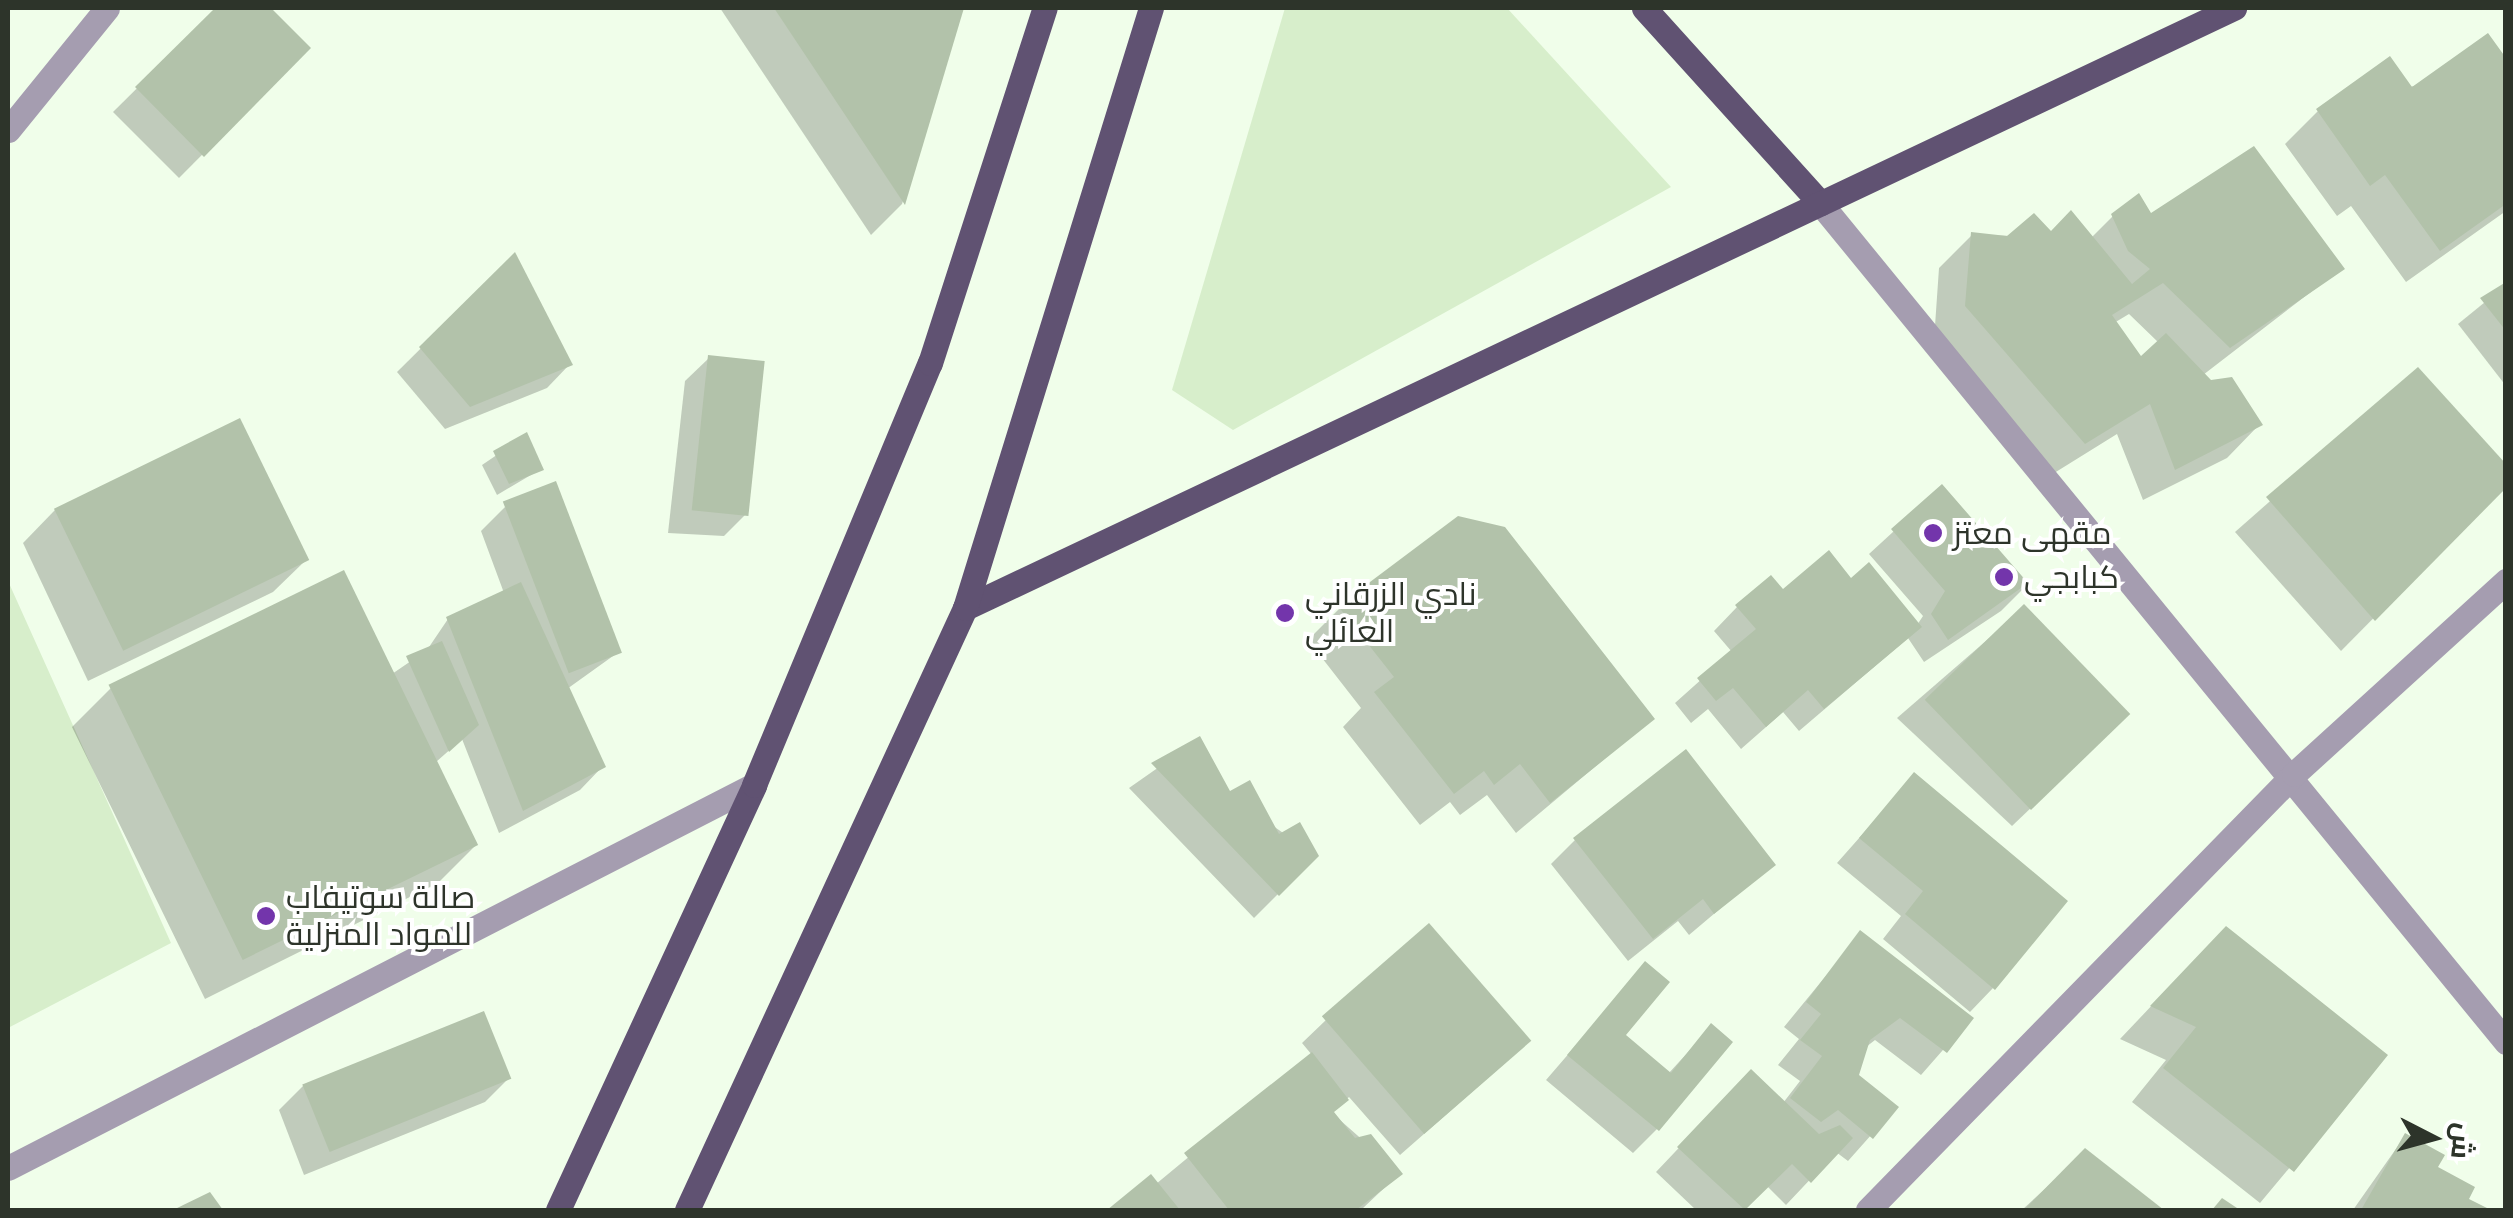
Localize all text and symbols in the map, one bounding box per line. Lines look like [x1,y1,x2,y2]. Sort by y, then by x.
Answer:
place label: مقهى معتز [1953,514,2112,552]
marker: مقهى معتز [1922,522,1944,544]
place label: كبابجي [2024,558,2119,596]
marker: كبابجي [1993,566,2015,588]
place label: نادي الزرقاني العائلي [1305,576,1476,651]
marker: نادي الزرقاني العائلي [1274,602,1296,624]
place label: صالة سوتيفاب للمواد المنزلية [286,879,475,954]
marker: صالة سوتيفاب للمواد المنزلية [255,905,277,927]
north arrow [2383,1088,2483,1188]
text: ش [2443,1121,2483,1161]

